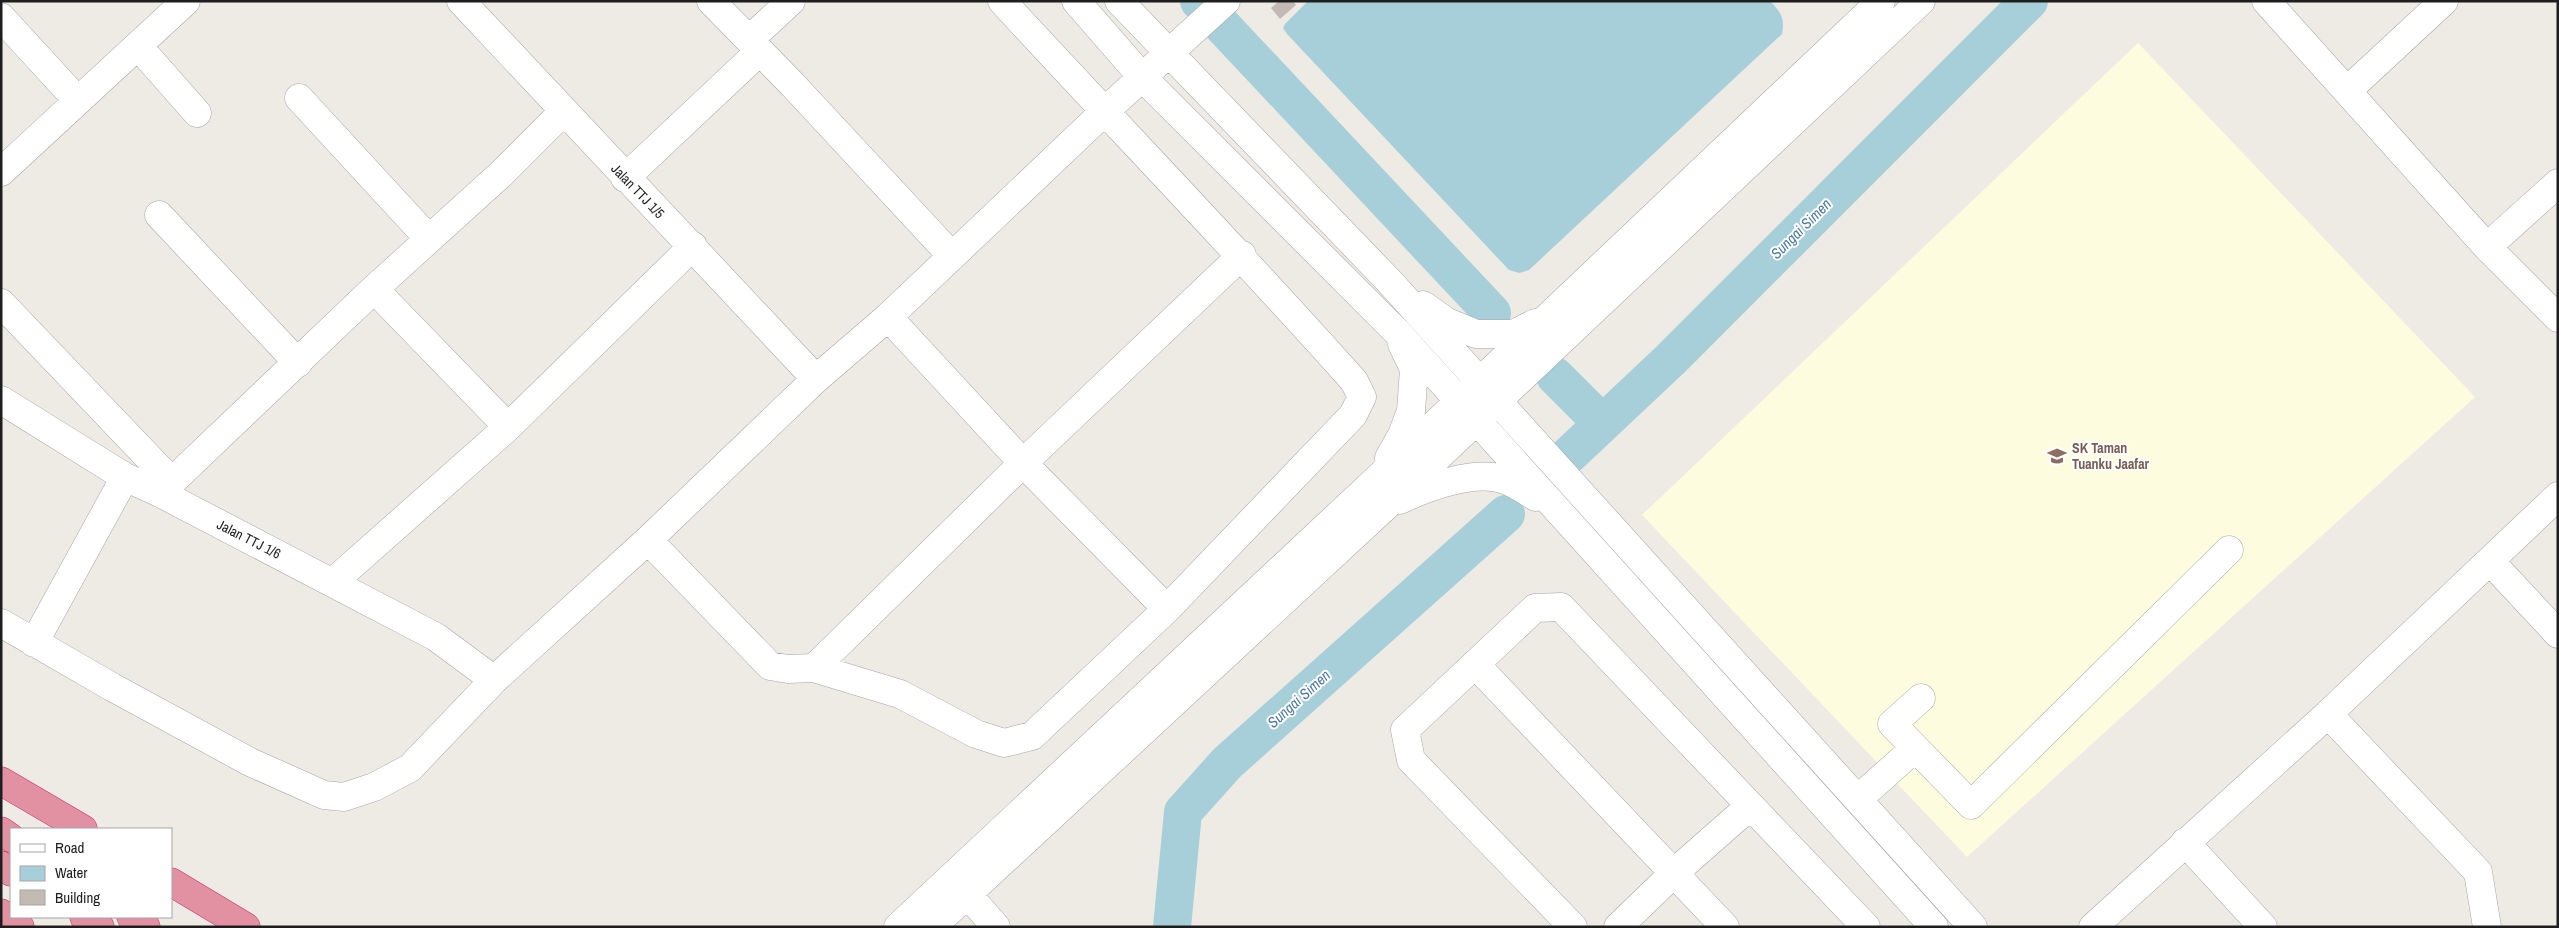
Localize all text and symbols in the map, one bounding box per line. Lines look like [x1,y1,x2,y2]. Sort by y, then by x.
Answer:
street label: Jalan TTJ 1/5 [607,160,669,222]
water label: Sungai Simen [1766,194,1836,264]
place label: SK Taman Tuanku Jaafar [2072,439,2150,473]
school or university icon: SK Taman Tuanku Jaafar [2046,445,2068,467]
street label: Jalan TTJ 1/6 [214,515,284,563]
water label: Sungai Simen [1263,665,1335,733]
legend [10,828,172,918]
text: Road [55,837,84,858]
text: Water [55,862,87,883]
text: Building [55,887,100,908]

